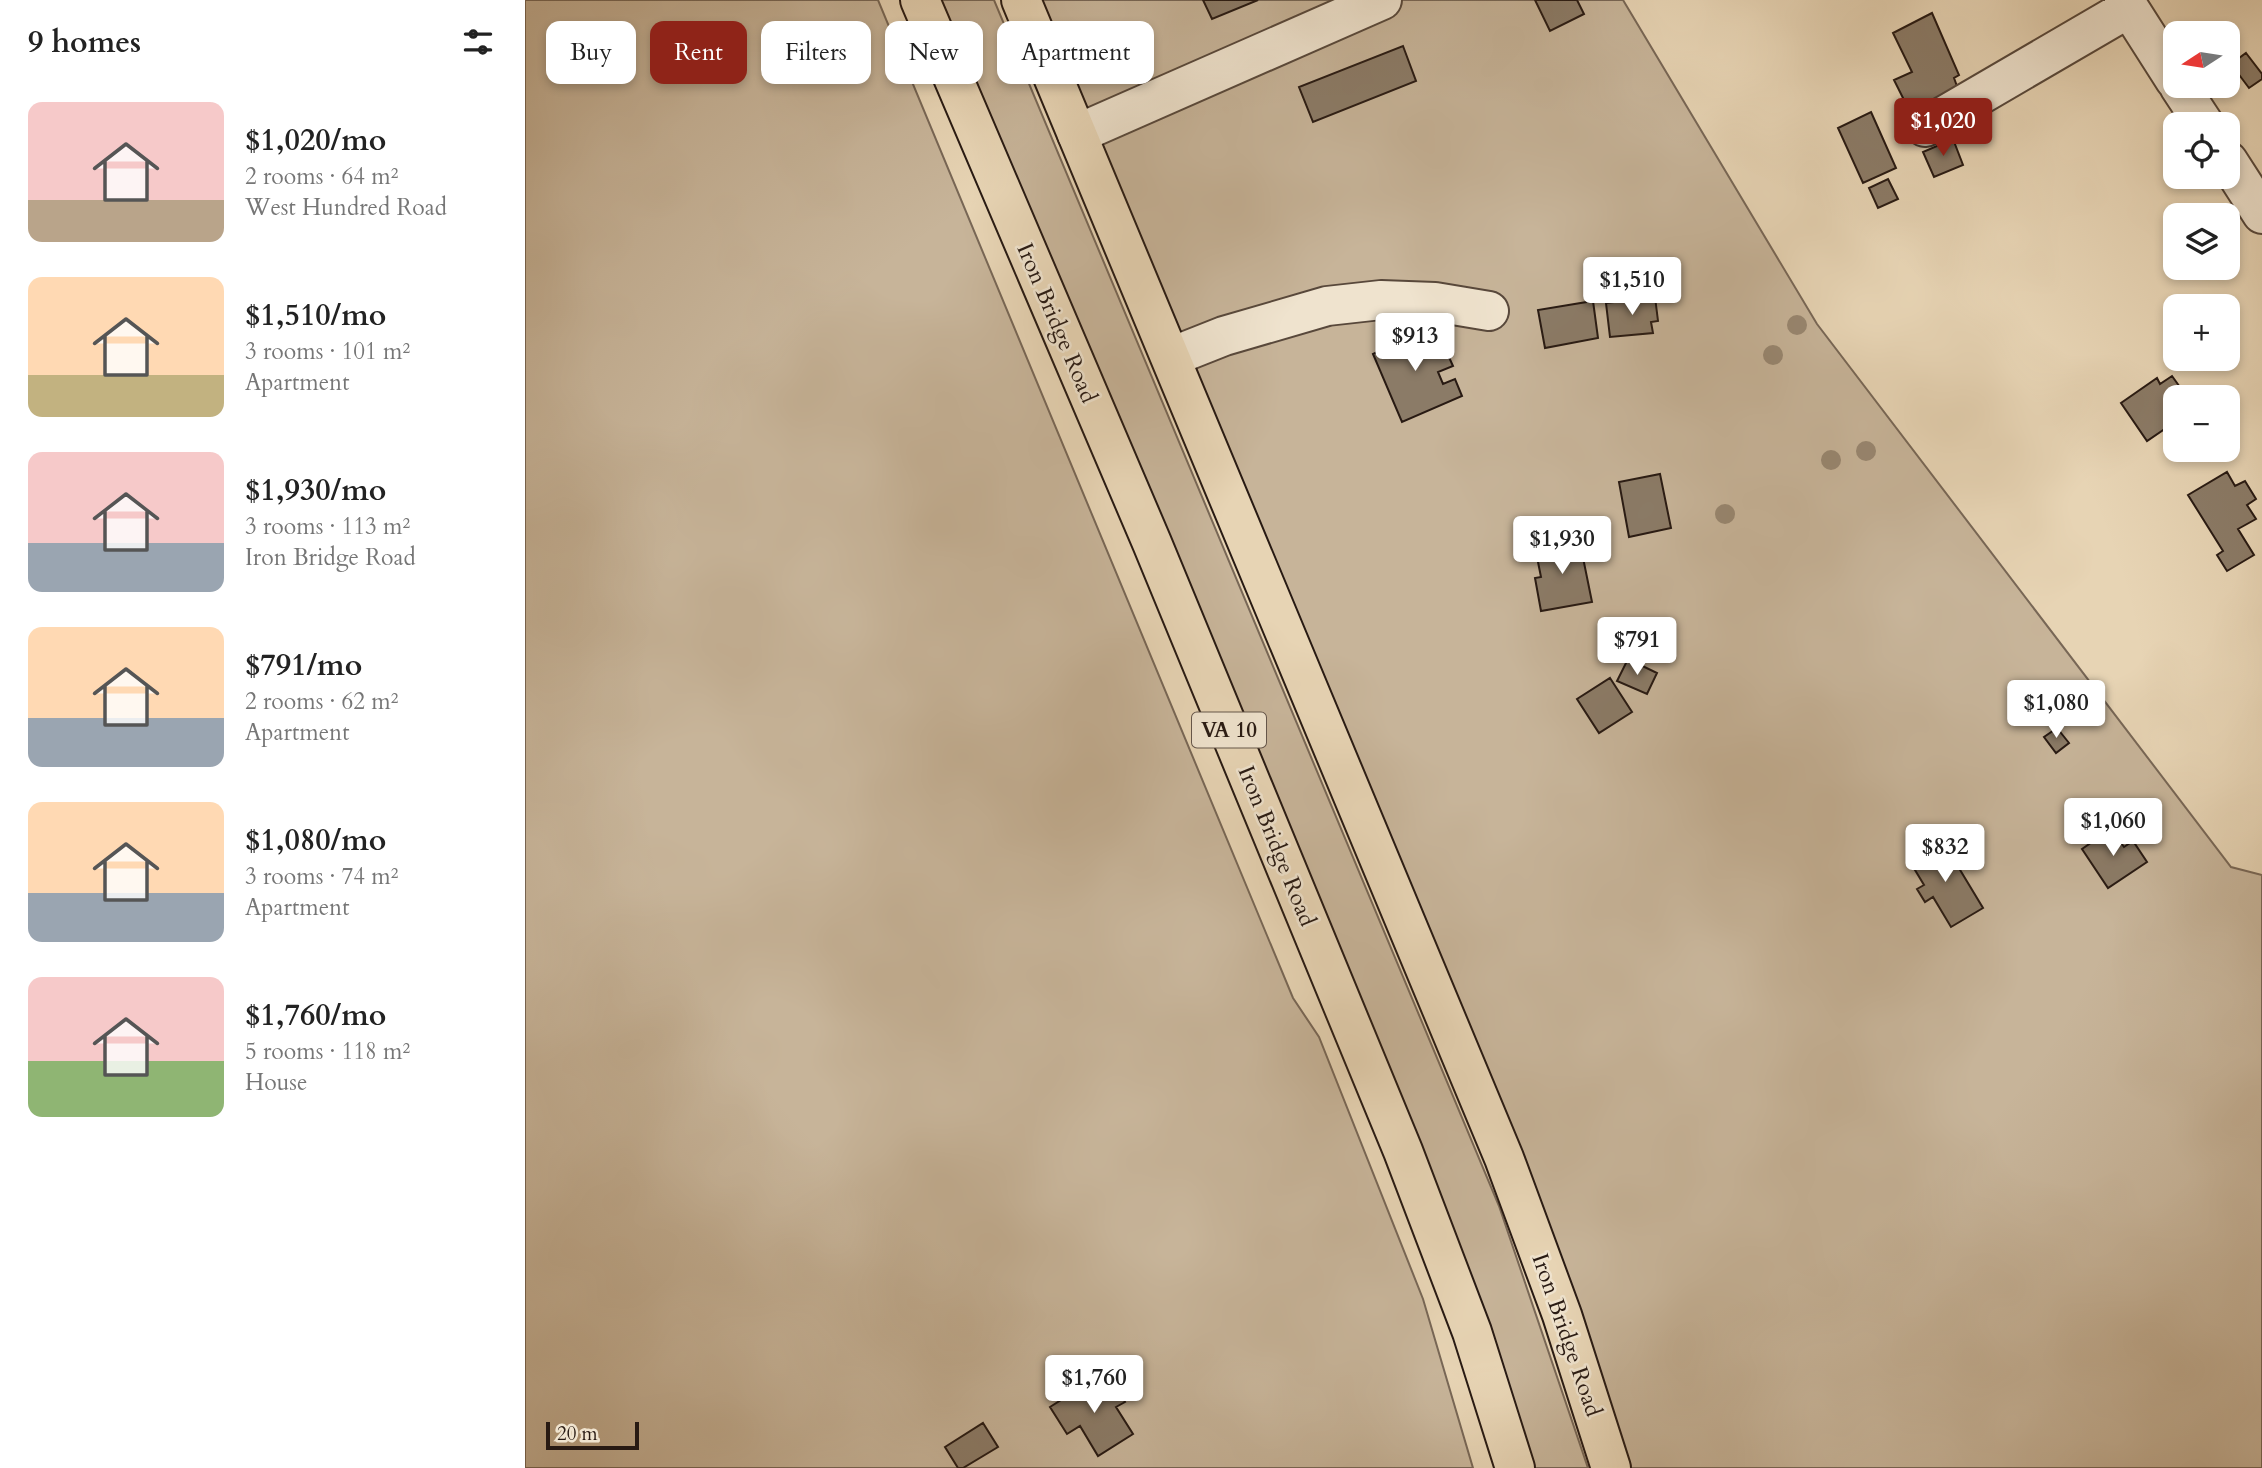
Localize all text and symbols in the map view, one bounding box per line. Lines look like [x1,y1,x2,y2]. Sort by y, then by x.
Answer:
chip: Buy [546,21,636,84]
chip: Rent [650,21,747,84]
chip: Filters [761,21,871,84]
chip: New [885,21,983,84]
chip: Apartment [997,21,1154,84]
north arrow [2163,21,2240,98]
map controls [2163,21,2240,462]
text: 9 homes [28,22,141,63]
icon: filters [459,23,497,61]
pin: $1,020 [1886,99,2000,158]
text: $1,020 [1910,105,1976,136]
button: locate [2163,112,2240,189]
text: $1,020/mo [245,120,386,161]
icon: home [84,130,168,214]
text: 2 rooms · 64 m² [245,161,398,192]
text: West Hundred Road [245,192,447,223]
button: layers [2163,203,2240,280]
street label: Iron Bridge Road [1009,238,1105,408]
pin: $1,510 [1575,258,1689,317]
text: $1,510 [1599,264,1665,295]
button: + [2163,294,2240,371]
text: $1,510/mo [245,295,386,336]
icon: home [84,305,168,389]
pin: $913 [1374,314,1456,373]
text: $913 [1391,320,1439,351]
text: 3 rooms · 101 m² [245,336,410,367]
text: Apartment [245,367,349,398]
button: − [2163,385,2240,462]
text: $1,930/mo [245,470,386,511]
icon: home [84,480,168,564]
text: 3 rooms · 113 m² [245,511,410,542]
pin: $1,930 [1505,516,1619,576]
text: $1,930 [1529,523,1595,554]
text: Iron Bridge Road [245,542,416,573]
pin: $791 [1596,618,1678,677]
text: $791 [1613,624,1661,655]
text: $791/mo [245,645,362,686]
icon: home [84,655,168,739]
pin: $1,080 [1999,680,2113,740]
text: 2 rooms · 62 m² [245,686,398,717]
text: $1,080 [2023,687,2089,718]
road number: VA 10 [1192,712,1266,748]
text: Apartment [245,717,349,748]
street label: Iron Bridge Road [1231,761,1324,932]
pin: $1,060 [2056,798,2170,858]
text: $1,060 [2080,805,2146,836]
text: $1,080/mo [245,820,386,861]
pin: $832 [1904,824,1986,884]
icon: home [84,830,168,914]
text: $832 [1921,831,1969,862]
text: 3 rooms · 74 m² [245,861,398,892]
text: Apartment [245,892,349,923]
text: $1,760/mo [245,995,386,1036]
icon: home [84,1005,168,1089]
text: 5 rooms · 118 m² [245,1036,410,1067]
text: House [245,1067,307,1098]
street label: Iron Bridge Road [1525,1249,1610,1421]
pin: $1,760 [1037,1356,1151,1415]
text: $1,760 [1061,1362,1127,1393]
scale bar [546,1419,639,1451]
text: 20 m [557,1421,598,1447]

